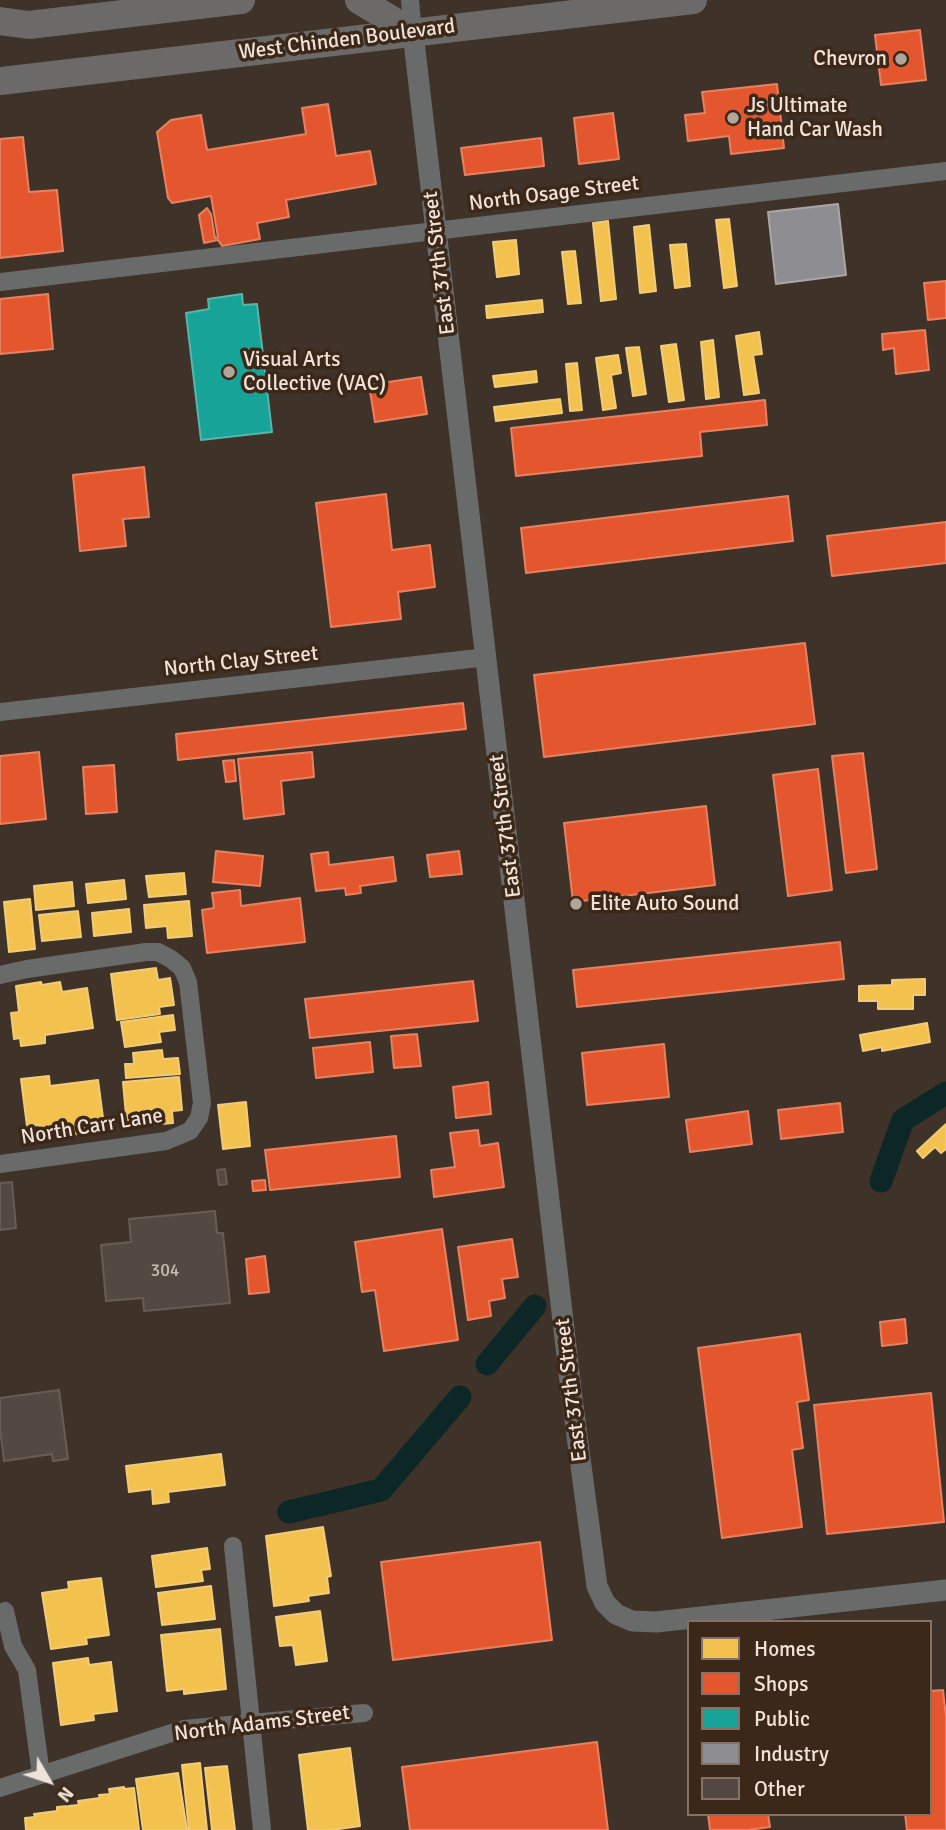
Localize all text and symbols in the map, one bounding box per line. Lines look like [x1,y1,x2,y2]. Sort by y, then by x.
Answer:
street label: West Chinden Boulevard [237,14,457,66]
place label: Chevron [813,46,887,72]
marker: Chevron [893,51,909,67]
place label: Js Ultimate Hand Car Wash [747,93,883,143]
marker: Js Ultimate Hand Car Wash [725,110,741,126]
street label: North Osage Street [467,171,641,217]
street label: East 37th Street [419,190,461,336]
place label: Visual Arts Collective (VAC) [243,347,386,397]
marker: Visual Arts Collective (VAC) [221,364,237,380]
street label: North Clay Street [163,641,319,683]
street label: East 37th Street [485,753,527,899]
place label: Elite Auto Sound [590,891,739,917]
marker: Elite Auto Sound [568,896,584,912]
street label: North Carr Lane [19,1103,165,1151]
house number: 304 [150,1260,180,1282]
street label: East 37th Street [551,1317,593,1463]
legend [687,1620,932,1816]
text: Homes [754,1636,816,1662]
text: Shops [754,1671,808,1697]
street label: North Adams Street [173,1701,351,1747]
text: Public [754,1706,810,1732]
text: Industry [754,1741,829,1767]
north arrow [14,1746,84,1816]
text: Other [754,1776,805,1802]
text: N [52,1782,79,1807]

